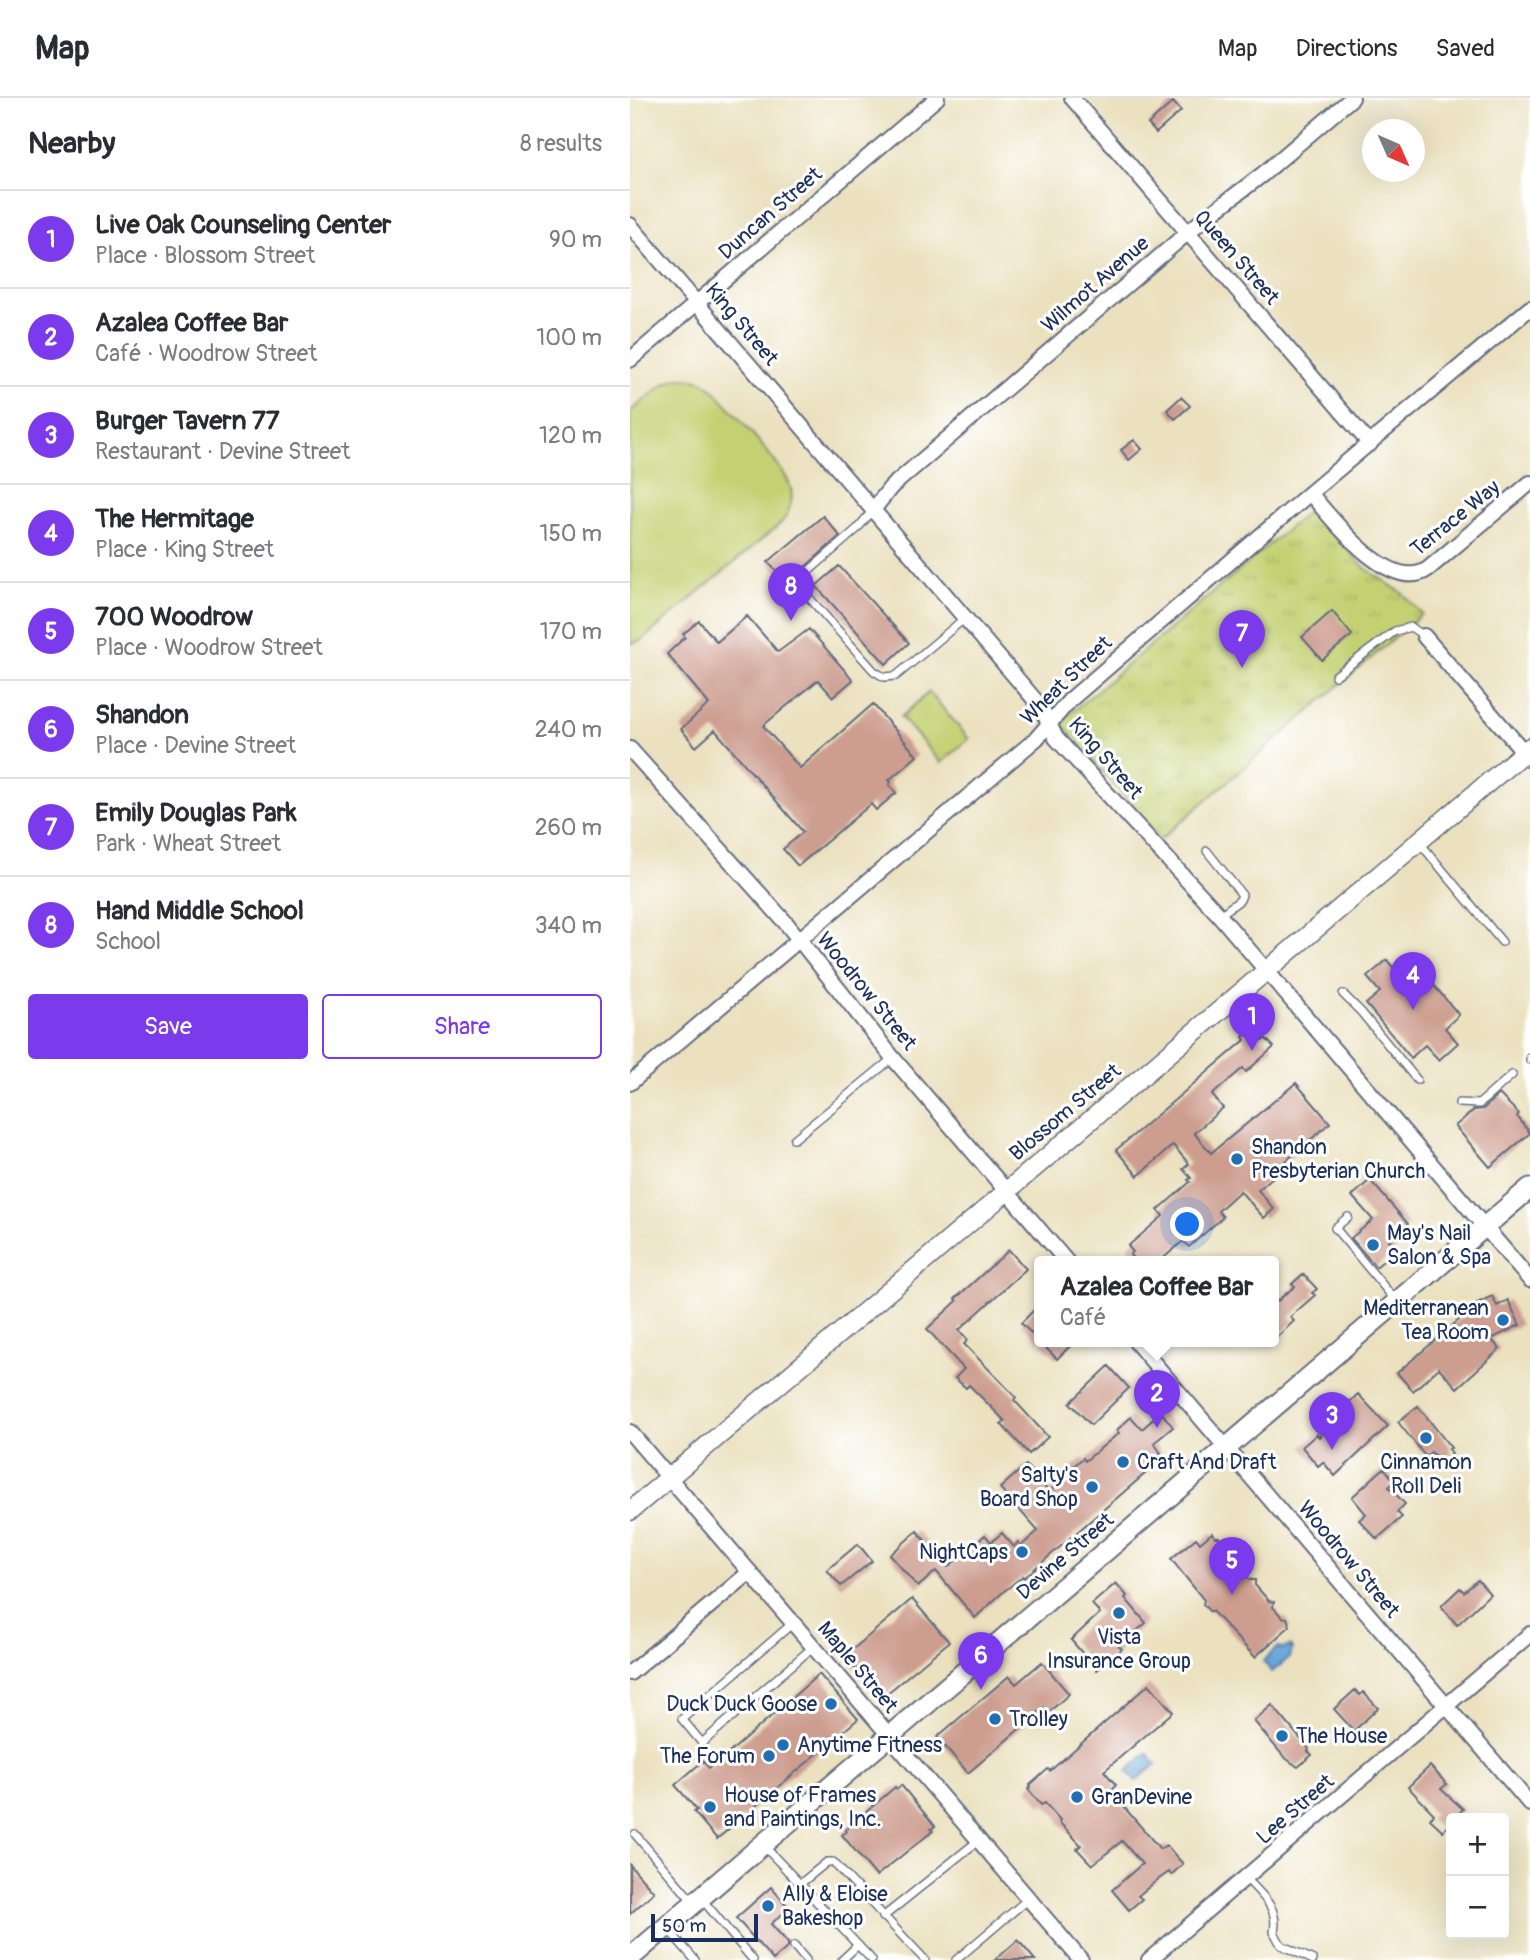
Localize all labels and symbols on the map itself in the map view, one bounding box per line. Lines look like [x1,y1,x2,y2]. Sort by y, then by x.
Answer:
north arrow [1362,119,1425,182]
street label: Duncan Street [713,161,828,266]
street label: Queen Street [1188,204,1286,311]
street label: Wilmot Avenue [1036,230,1155,339]
street label: King Street [699,277,784,372]
street label: Terrace Way [1405,474,1506,563]
pin: 8 [768,563,814,621]
pin: 7 [1219,610,1265,668]
street label: Wheat Street [1015,630,1118,731]
street label: King Street [1063,712,1149,805]
street label: Woodrow Street [811,927,923,1056]
pin: 4 [1390,952,1436,1010]
pin: 1 [1229,993,1275,1051]
street label: Blossom Street [1004,1057,1127,1167]
place label: Shandon Presbyterian Church [1251,1134,1425,1185]
marker: Shandon Presbyterian Church [1229,1151,1245,1167]
your location [1170,1207,1204,1241]
place label: May's Nail Salon & Spa [1387,1220,1491,1271]
marker: May's Nail Salon & Spa [1365,1237,1381,1253]
place label: Mediterranean Tea Room [1363,1295,1489,1346]
marker: Mediterranean Tea Room [1495,1312,1511,1328]
pin: 2 [1134,1370,1180,1428]
pin: 3 [1309,1392,1355,1450]
marker: Cinnamon Roll Deli [1418,1430,1434,1446]
place label: Craft And Draft [1137,1449,1277,1476]
place label: Cinnamon Roll Deli [1380,1449,1472,1500]
marker: Craft And Draft [1115,1454,1131,1470]
place label: Salty's Board Shop [980,1462,1079,1513]
marker: Salty's Board Shop [1084,1479,1100,1495]
street label: Woodrow Street [1292,1495,1406,1624]
street label: Devine Street [1011,1506,1120,1606]
pin: 5 [1209,1537,1255,1595]
place label: NightCaps [919,1539,1009,1566]
marker: NightCaps [1014,1544,1030,1560]
marker: Vista Insurance Group [1111,1605,1127,1621]
street label: Maple Street [811,1616,904,1719]
place label: Vista Insurance Group [1047,1624,1191,1675]
pin: 6 [958,1632,1004,1690]
place label: Duck Duck Goose [666,1691,818,1718]
marker: Duck Duck Goose [823,1696,839,1712]
place label: Trolley [1009,1706,1068,1733]
marker: Trolley [987,1711,1003,1727]
place label: The House [1296,1723,1388,1750]
marker: The House [1274,1728,1290,1744]
place label: Anytime Fitness [797,1732,943,1759]
marker: Anytime Fitness [775,1737,791,1753]
place label: The Forum [660,1743,755,1770]
marker: The Forum [761,1748,777,1764]
street label: Lee Street [1251,1768,1340,1850]
place label: House of Frames and Paintings, Inc. [724,1782,881,1833]
place label: GranDevine [1091,1784,1193,1811]
marker: GranDevine [1069,1789,1085,1805]
marker: House of Frames and Paintings, Inc. [702,1799,718,1815]
place label: Ally & Eloise Bakeshop [782,1881,888,1932]
marker: Ally & Eloise Bakeshop [760,1898,776,1914]
scale bar [651,1911,758,1943]

